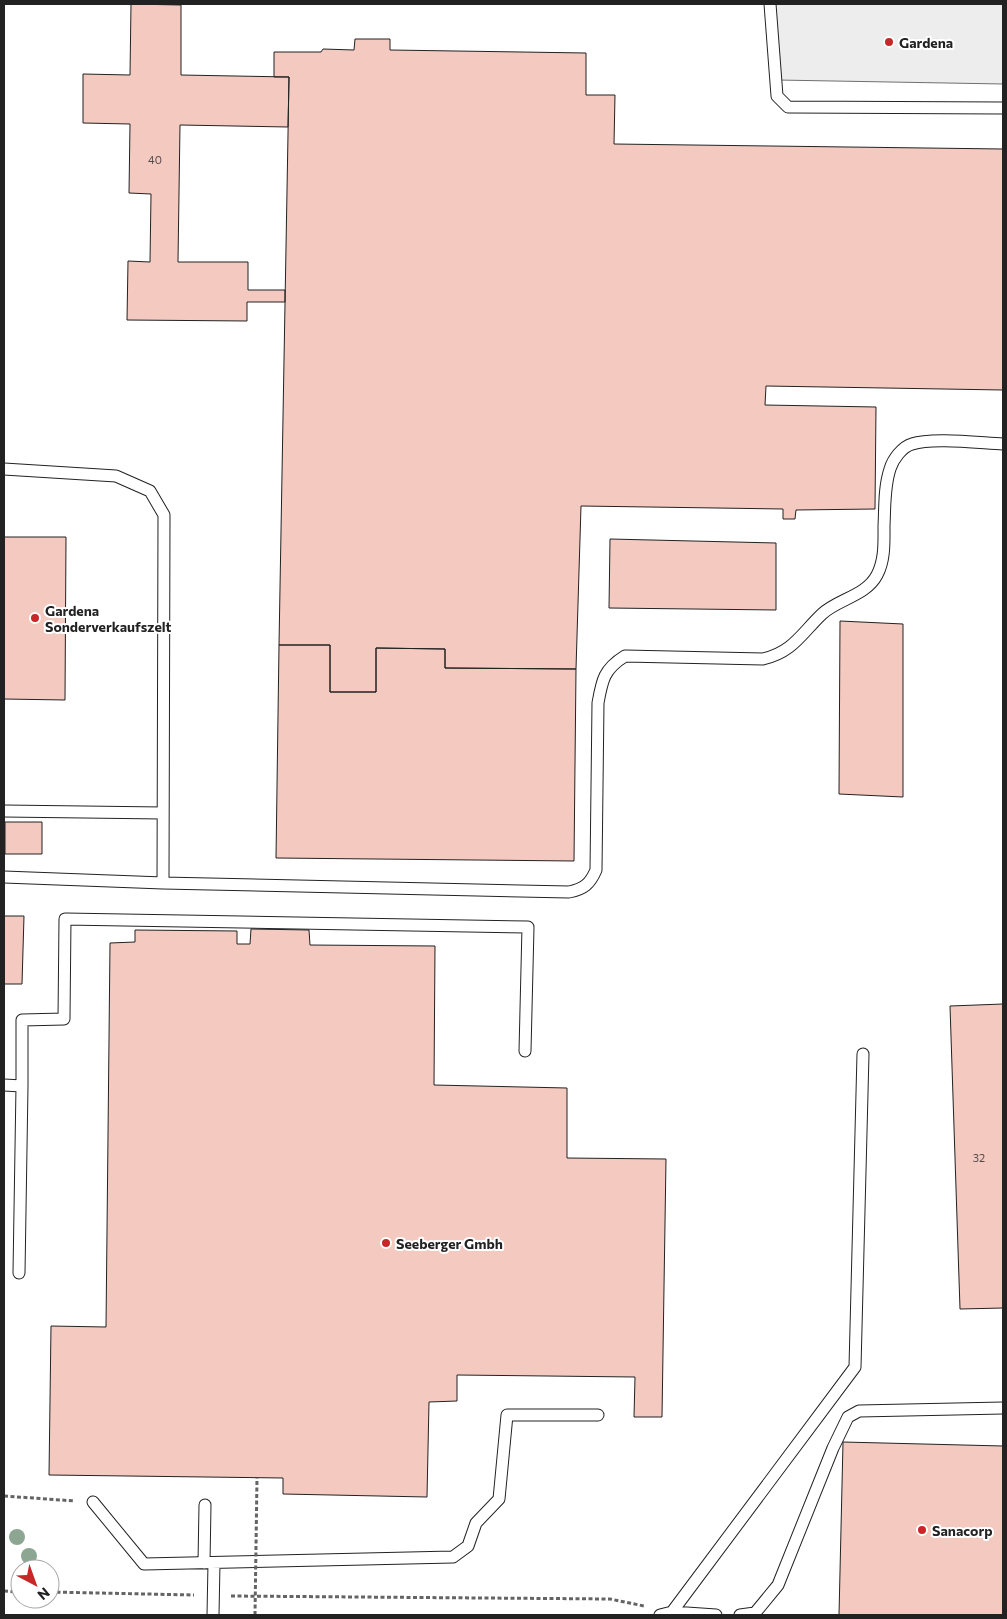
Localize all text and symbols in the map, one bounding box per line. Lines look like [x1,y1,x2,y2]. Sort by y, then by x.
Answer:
place label: Gardena [899,34,953,51]
marker: Gardena [883,36,895,48]
house number: 40 [148,153,162,166]
place label: Gardena Sonderverkaufszelt [45,602,172,635]
marker: Gardena Sonderverkaufszelt [29,612,41,624]
house number: 32 [973,1151,985,1164]
place label: Seeberger Gmbh [396,1235,503,1252]
marker: Seeberger Gmbh [380,1237,392,1249]
place label: Sanacorp [932,1522,992,1539]
marker: Sanacorp [916,1524,928,1536]
north arrow [10,1559,60,1609]
text: N [34,1584,53,1604]

